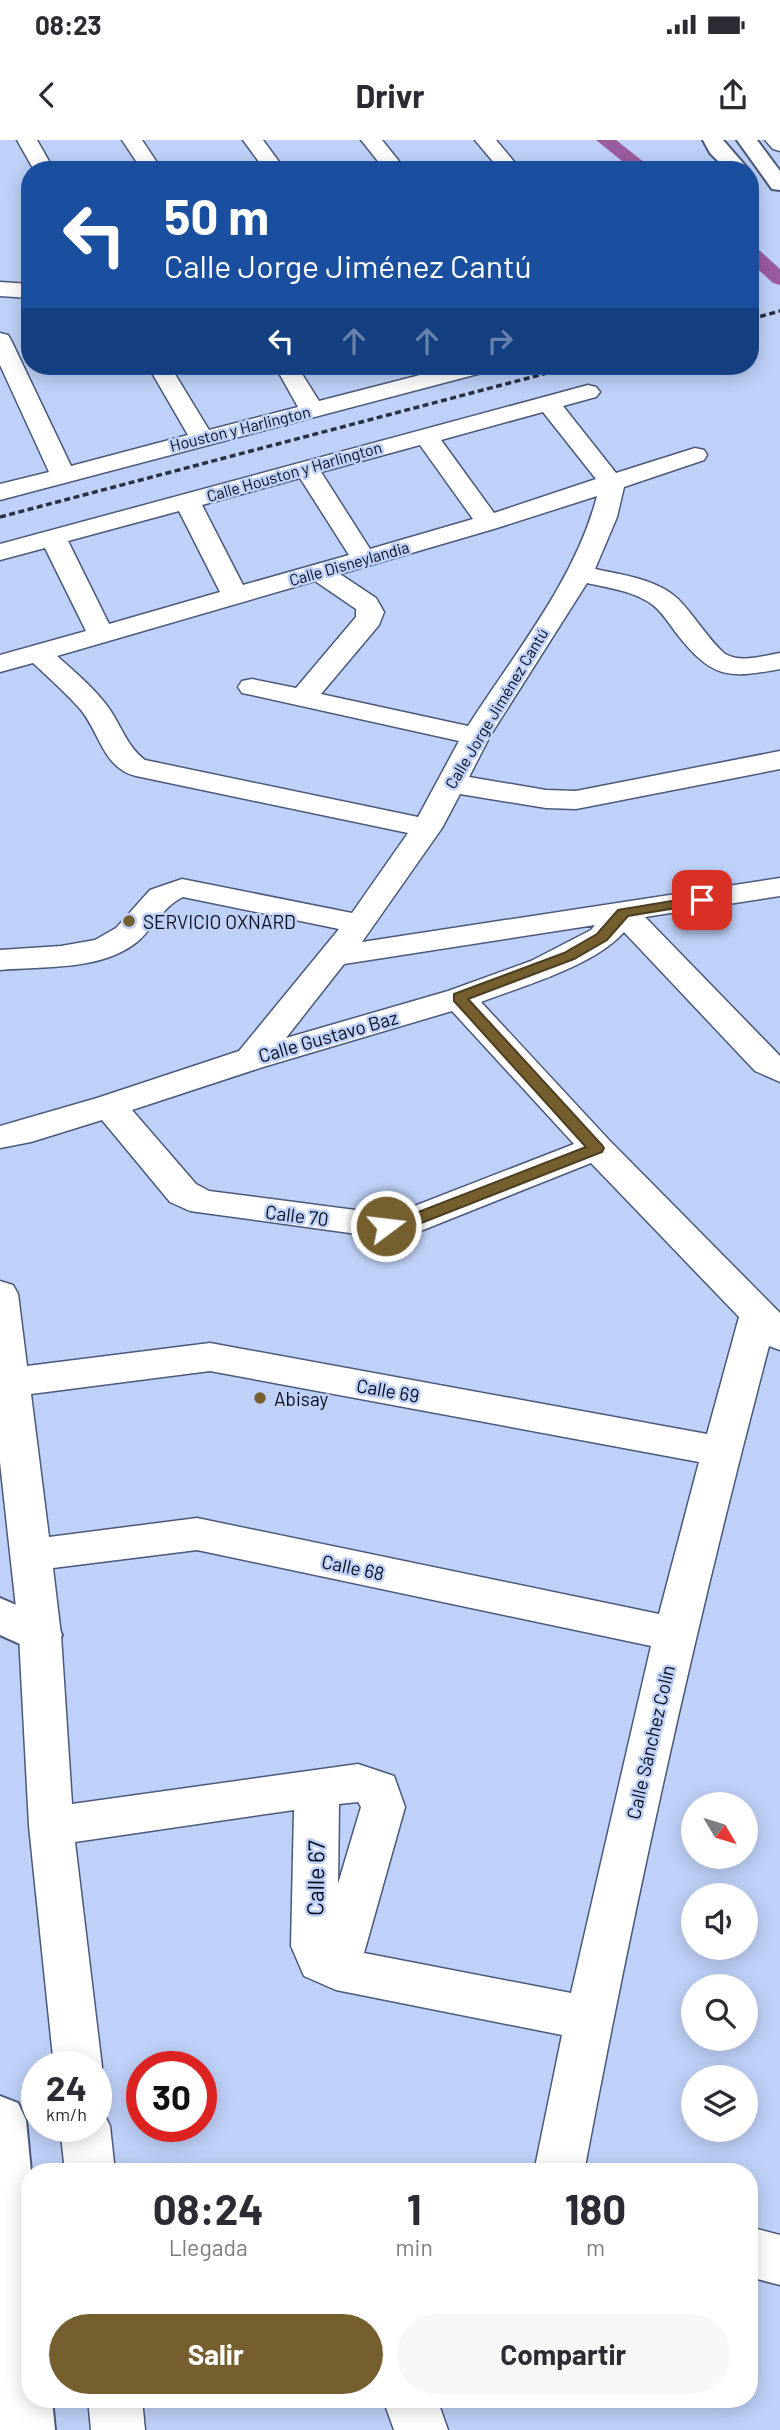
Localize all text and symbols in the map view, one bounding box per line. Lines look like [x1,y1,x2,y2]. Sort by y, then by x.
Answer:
text: 08:23 [35,9,102,40]
icon: back [28,76,66,114]
text: Drivr [355,76,425,114]
icon: share [714,76,752,114]
text: 50 m [164,186,269,245]
icon: left [49,189,140,280]
text: Calle Jorge Jiménez Cantú [164,246,532,284]
icon: left [262,322,300,360]
icon: ahead [335,322,373,360]
icon: ahead [408,322,446,360]
icon: right [481,322,519,360]
street label: Houston y Harlington [168,401,312,455]
street label: Calle Houston y Harlington [204,437,384,505]
street label: Calle Disneylandia [287,537,411,589]
street label: Calle Jorge Jiménez Cantú [440,624,552,792]
pin [672,870,732,930]
icon: arrive [683,881,721,919]
place label: SERVICIO OXNARD [143,910,296,933]
marker: SERVICIO OXNARD [121,913,137,929]
street label: Calle Gustavo Baz [256,1005,400,1067]
position arrow [349,1189,423,1263]
street label: Calle 70 [264,1200,330,1230]
street label: Calle 69 [355,1373,421,1407]
place label: Abisay [274,1387,328,1410]
marker: Abisay [252,1390,268,1406]
street label: Calle 68 [320,1549,386,1585]
street label: Calle Sánchez Colín [621,1663,679,1821]
north arrow [681,1792,758,1869]
map controls [681,1792,758,2142]
street label: Calle 67 [300,1840,330,1916]
button: sound [681,1883,758,1960]
button: search [681,1974,758,2051]
speed limit sign: 30 [126,2051,217,2142]
button: layers [681,2065,758,2142]
text: 24 [46,2066,87,2108]
text: km/h [46,2103,87,2125]
text: 08:24 [153,2183,264,2233]
text: 1 [407,2183,422,2233]
text: 180 [565,2183,626,2233]
text: Llegada [169,2233,248,2261]
text: min [396,2233,433,2261]
text: m [586,2233,605,2261]
button: Salir [49,2314,383,2394]
button: Compartir [397,2314,730,2394]

